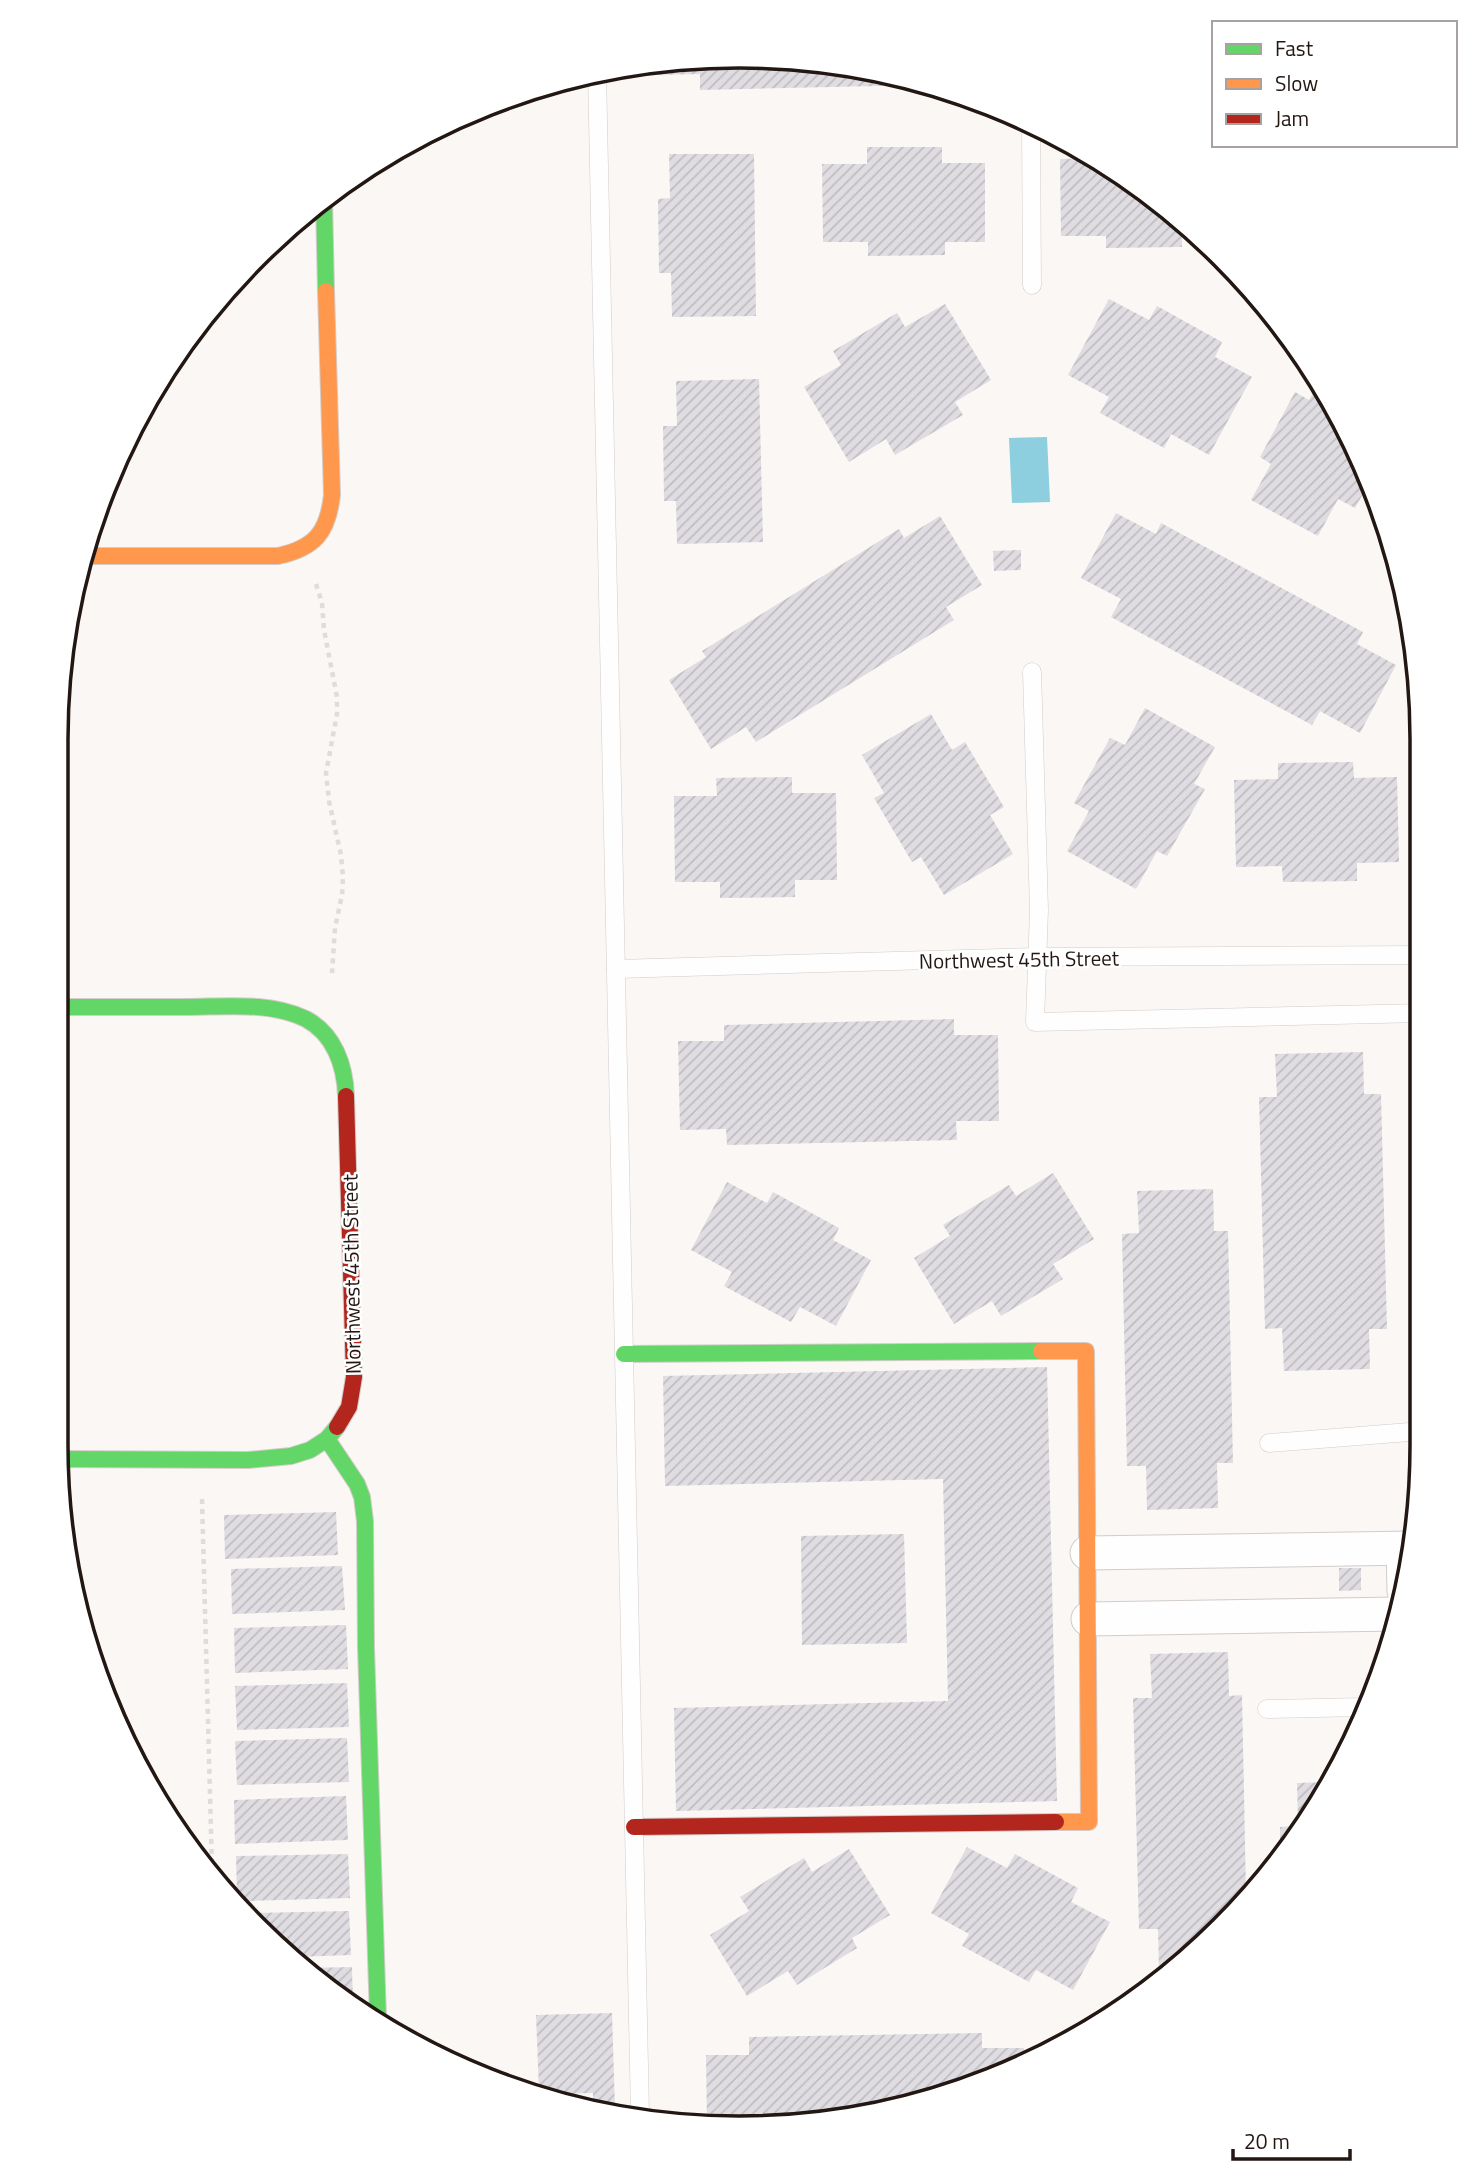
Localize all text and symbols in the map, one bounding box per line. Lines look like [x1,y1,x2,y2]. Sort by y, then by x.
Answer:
legend [1212,21,1457,147]
text: Fast [1275,32,1314,64]
text: Slow [1275,67,1318,99]
text: Jam [1275,102,1309,134]
street label: Northwest 45th Street [919,941,1120,977]
street label: Northwest 45th Street [333,1173,369,1374]
scale bar [1233,2118,1350,2162]
text: 20 m [1244,2125,1290,2157]

